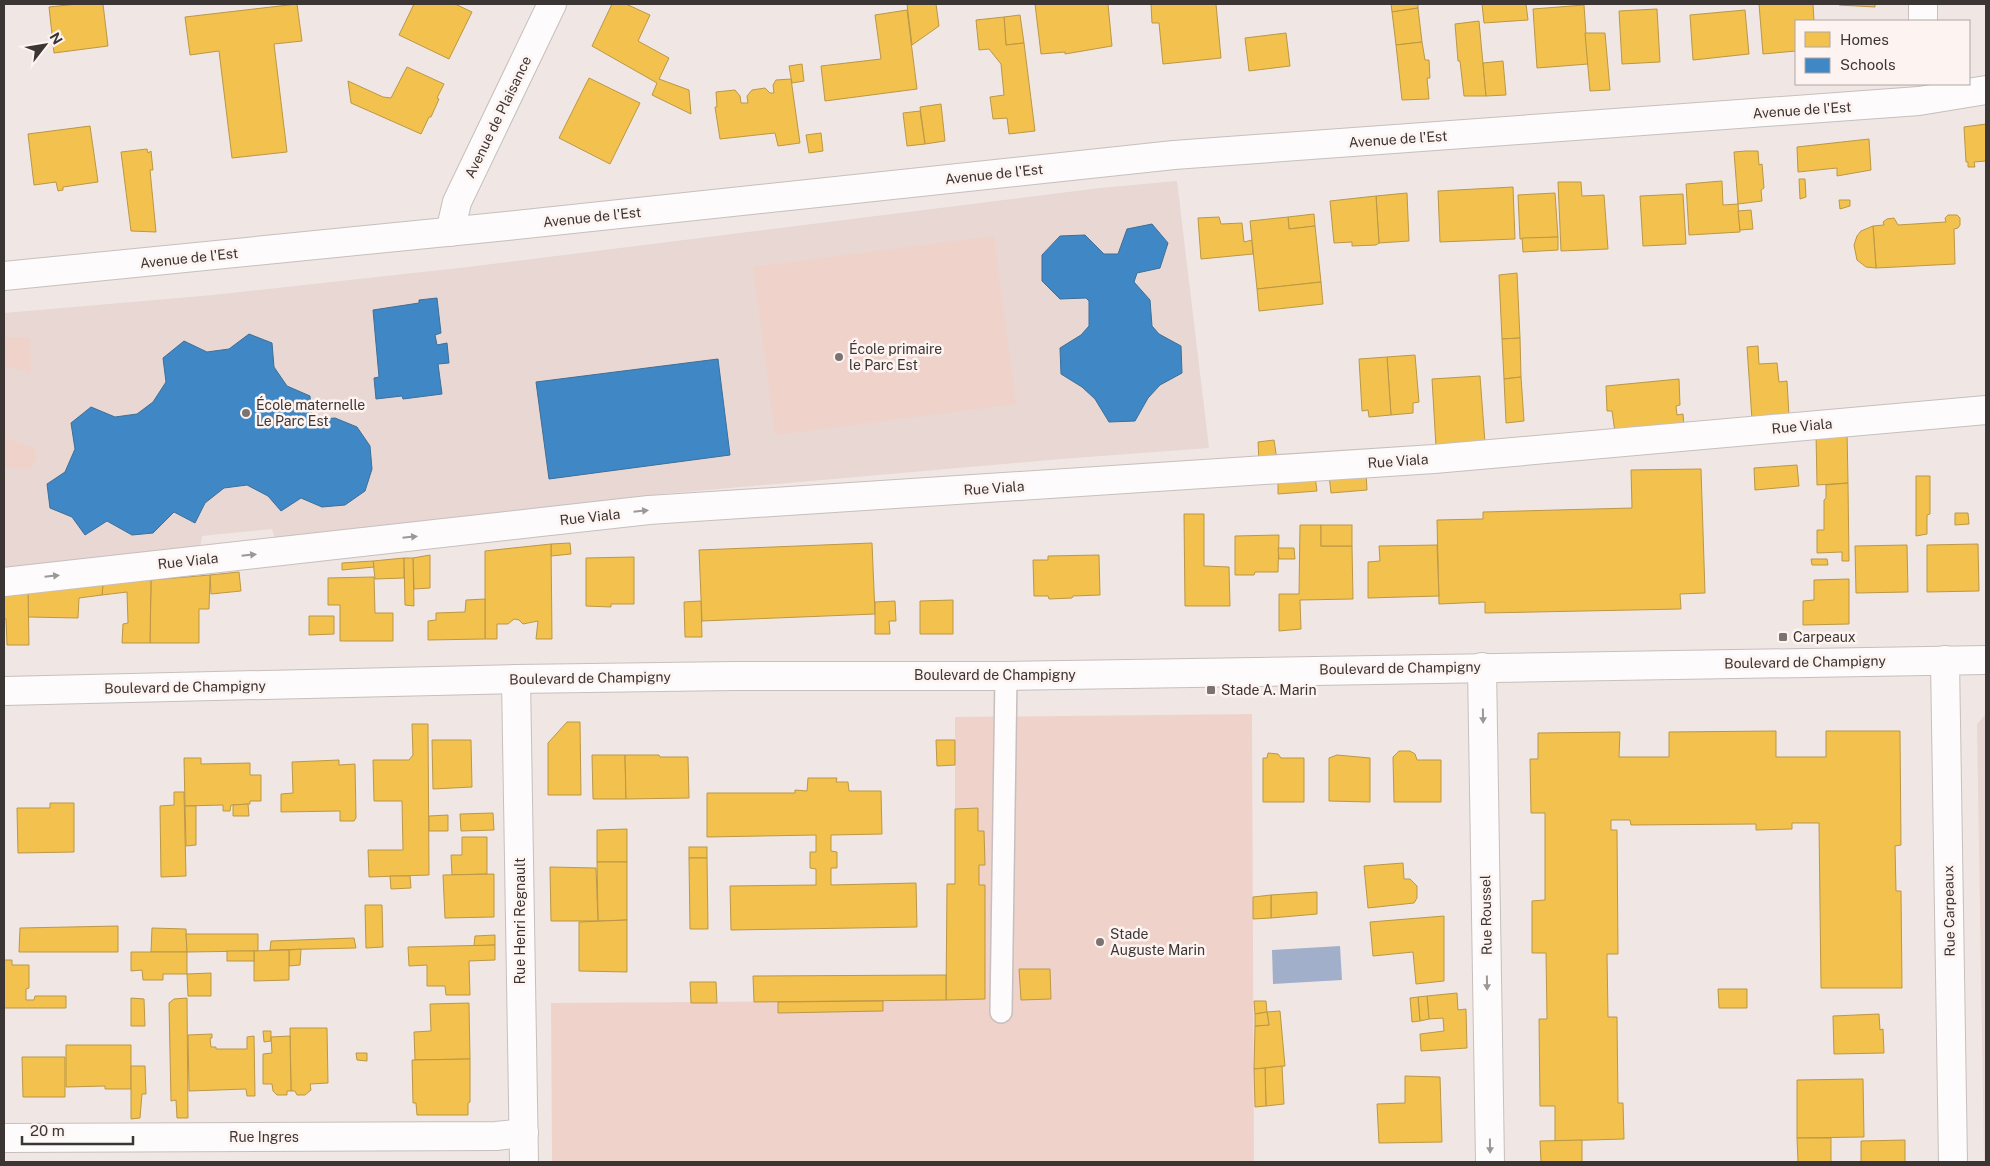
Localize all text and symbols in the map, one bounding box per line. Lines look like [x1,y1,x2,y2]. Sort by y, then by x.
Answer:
north arrow [20,20,70,70]
legend [1795,20,1970,85]
text: N [46,29,66,47]
text: Homes [1840,31,1889,48]
street label: Avenue de Plaisance [462,53,534,181]
text: Schools [1840,56,1896,73]
street label: Avenue de l'Est [1752,99,1852,121]
street label: Avenue de l'Est [1348,128,1448,150]
street label: Avenue de l'Est [944,161,1044,187]
street label: Avenue de l'Est [542,204,642,230]
street label: Avenue de l'Est [139,245,239,271]
place label: École primaire le Parc Est [849,340,942,373]
marker: École primaire le Parc Est [833,351,845,363]
place label: École maternelle Le Parc Est [256,396,365,429]
marker: École maternelle Le Parc Est [240,407,252,419]
street label: Rue Viala [1771,415,1833,437]
street label: Rue Viala [1367,451,1429,471]
street label: Rue Viala [963,478,1025,498]
street label: Rue Viala [559,506,621,528]
one-way arrow [633,507,649,515]
one-way arrow [402,533,418,541]
street label: Rue Viala [157,550,219,572]
one-way arrow [241,550,257,558]
one-way arrow [45,572,61,580]
place label: Carpeaux [1793,629,1856,645]
marker: Carpeaux [1777,631,1789,643]
street label: Boulevard de Champigny [1724,653,1887,671]
street label: Boulevard de Champigny [1319,659,1482,677]
street label: Boulevard de Champigny [914,667,1076,683]
street label: Boulevard de Champigny [509,669,672,687]
street label: Boulevard de Champigny [104,678,267,696]
place label: Stade A. Marin [1221,682,1317,698]
marker: Stade A. Marin [1205,684,1217,696]
one-way arrow [1479,708,1487,724]
street label: Rue Henri Regnault [512,858,528,984]
street label: Rue Carpeaux [1940,865,1958,957]
street label: Rue Roussel [1477,875,1495,955]
place label: Stade Auguste Marin [1110,926,1205,958]
marker: Stade Auguste Marin [1094,936,1106,948]
one-way arrow [1483,975,1491,991]
scale bar [22,1114,134,1146]
text: 20 m [30,1122,65,1139]
street label: Rue Ingres [229,1129,299,1145]
one-way arrow [1486,1138,1494,1154]

